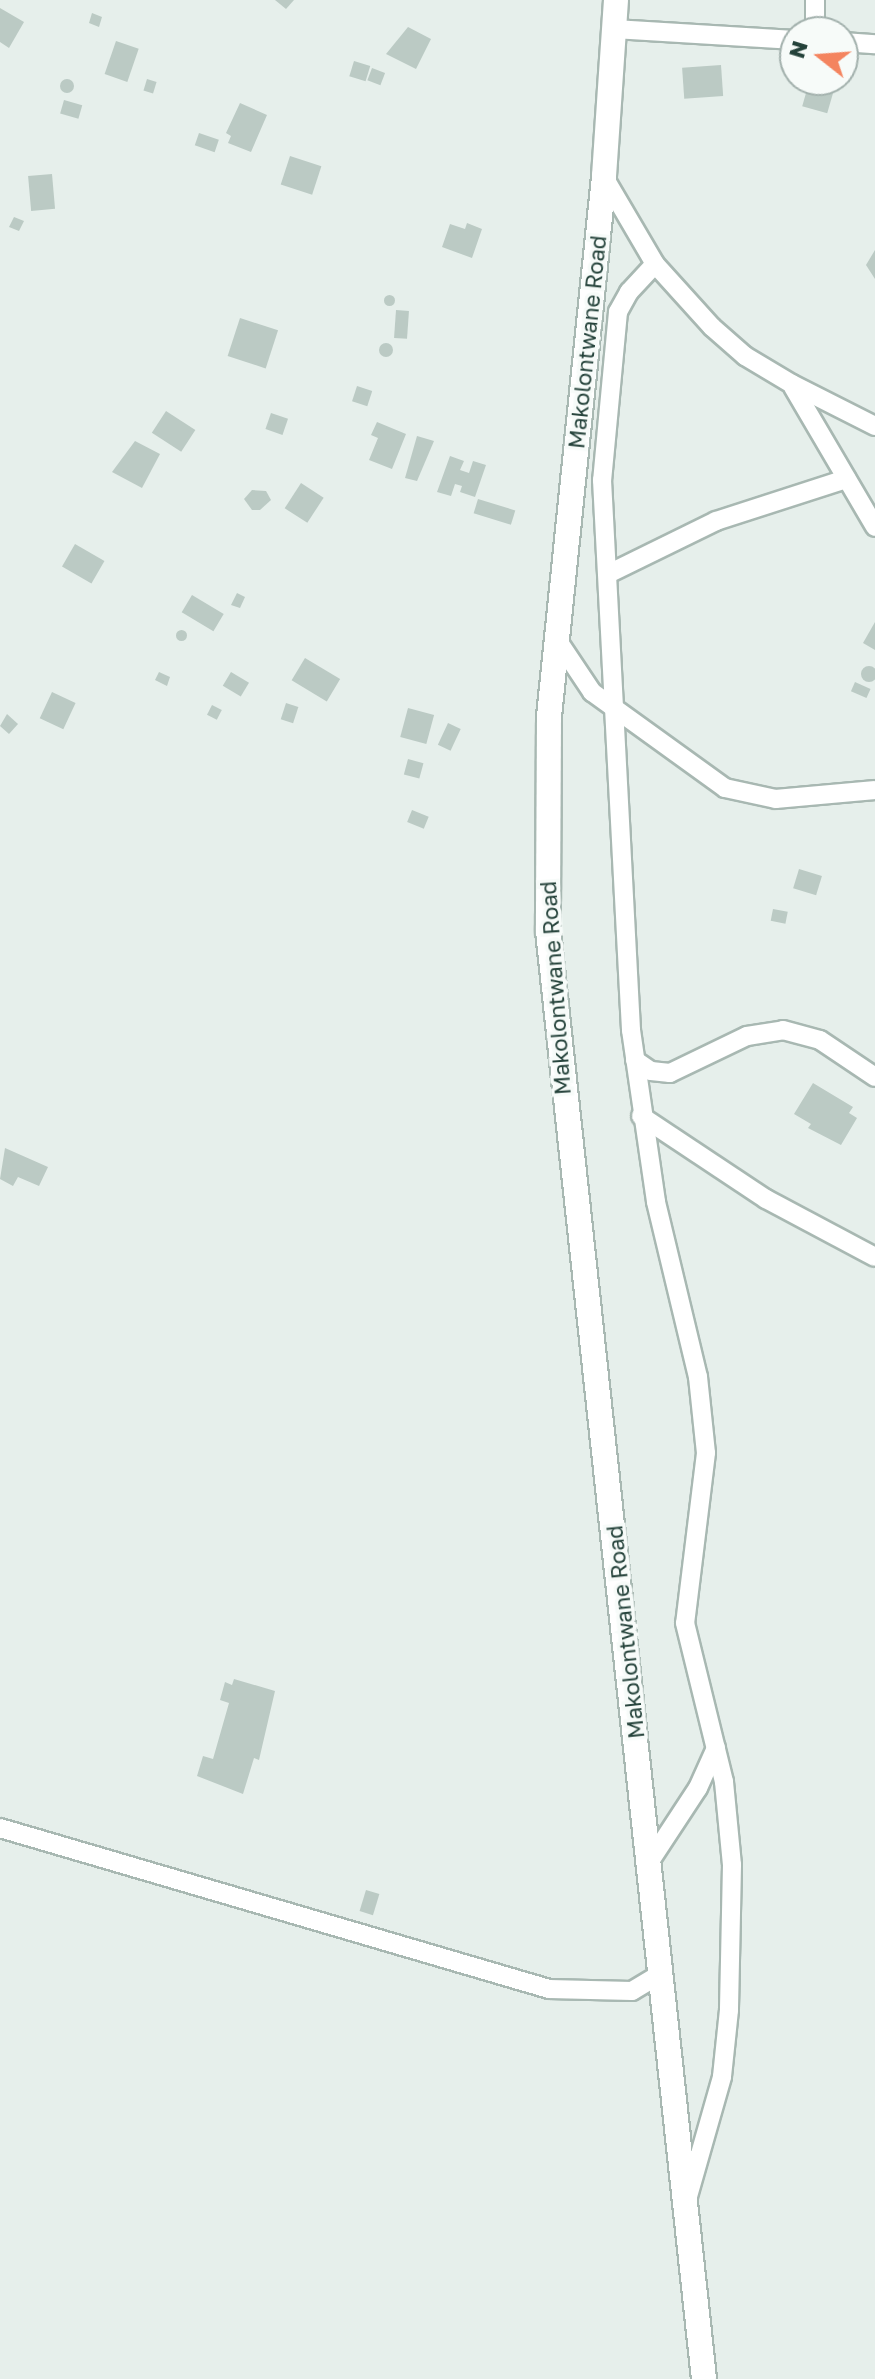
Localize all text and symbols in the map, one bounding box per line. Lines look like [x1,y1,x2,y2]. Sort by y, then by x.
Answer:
north arrow [779,16,859,96]
text: N [782,37,813,61]
street label: Makolontwane Road [563,234,611,450]
street label: Makolontwane Road [534,880,576,1096]
street label: Makolontwane Road [601,1524,649,1740]

